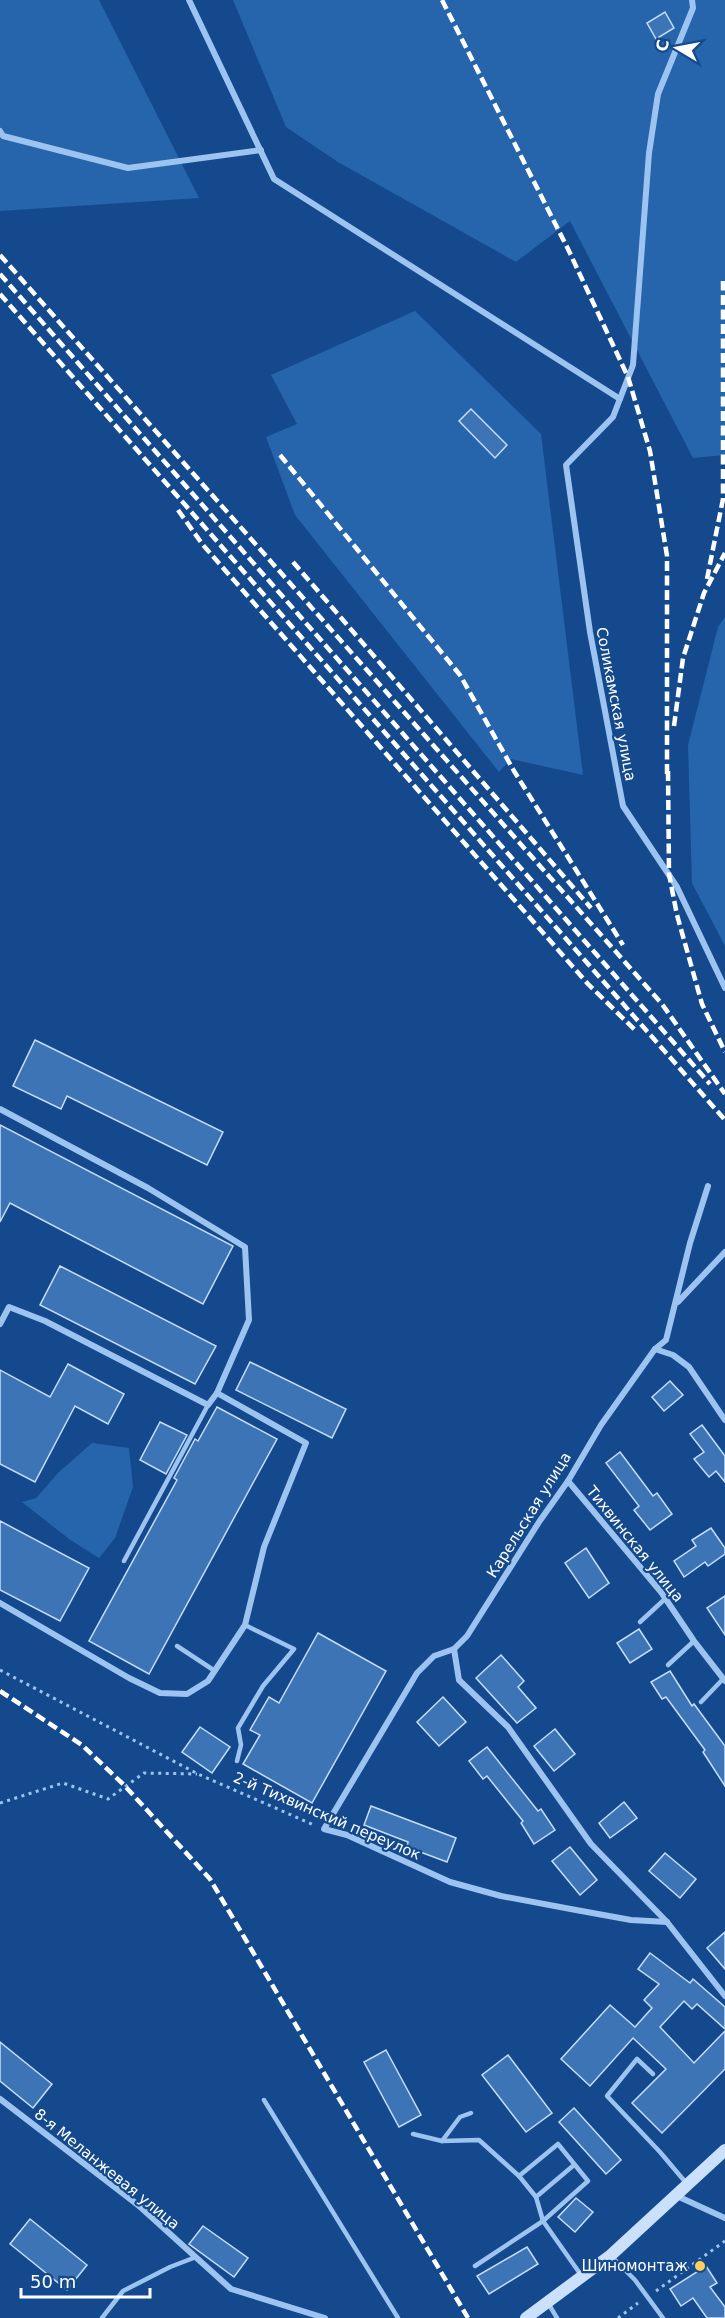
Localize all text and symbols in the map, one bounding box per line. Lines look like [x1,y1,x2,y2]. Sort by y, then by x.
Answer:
north arrow [647,18,707,78]
text: С [652,38,673,53]
street label: Соликамская улица [592,625,640,783]
street label: Карельская улица [483,1449,575,1581]
street label: Тихвинская улица [582,1482,687,1606]
street label: 2-й Тихвинский переулок [231,1768,423,1864]
street label: 8-я Меланжевая улица [31,2105,183,2233]
place label: Шиномонтаж [581,2257,688,2275]
marker: Шиномонтаж [693,2259,707,2273]
scale bar [21,2261,150,2299]
text: 50 m [30,2271,76,2292]

